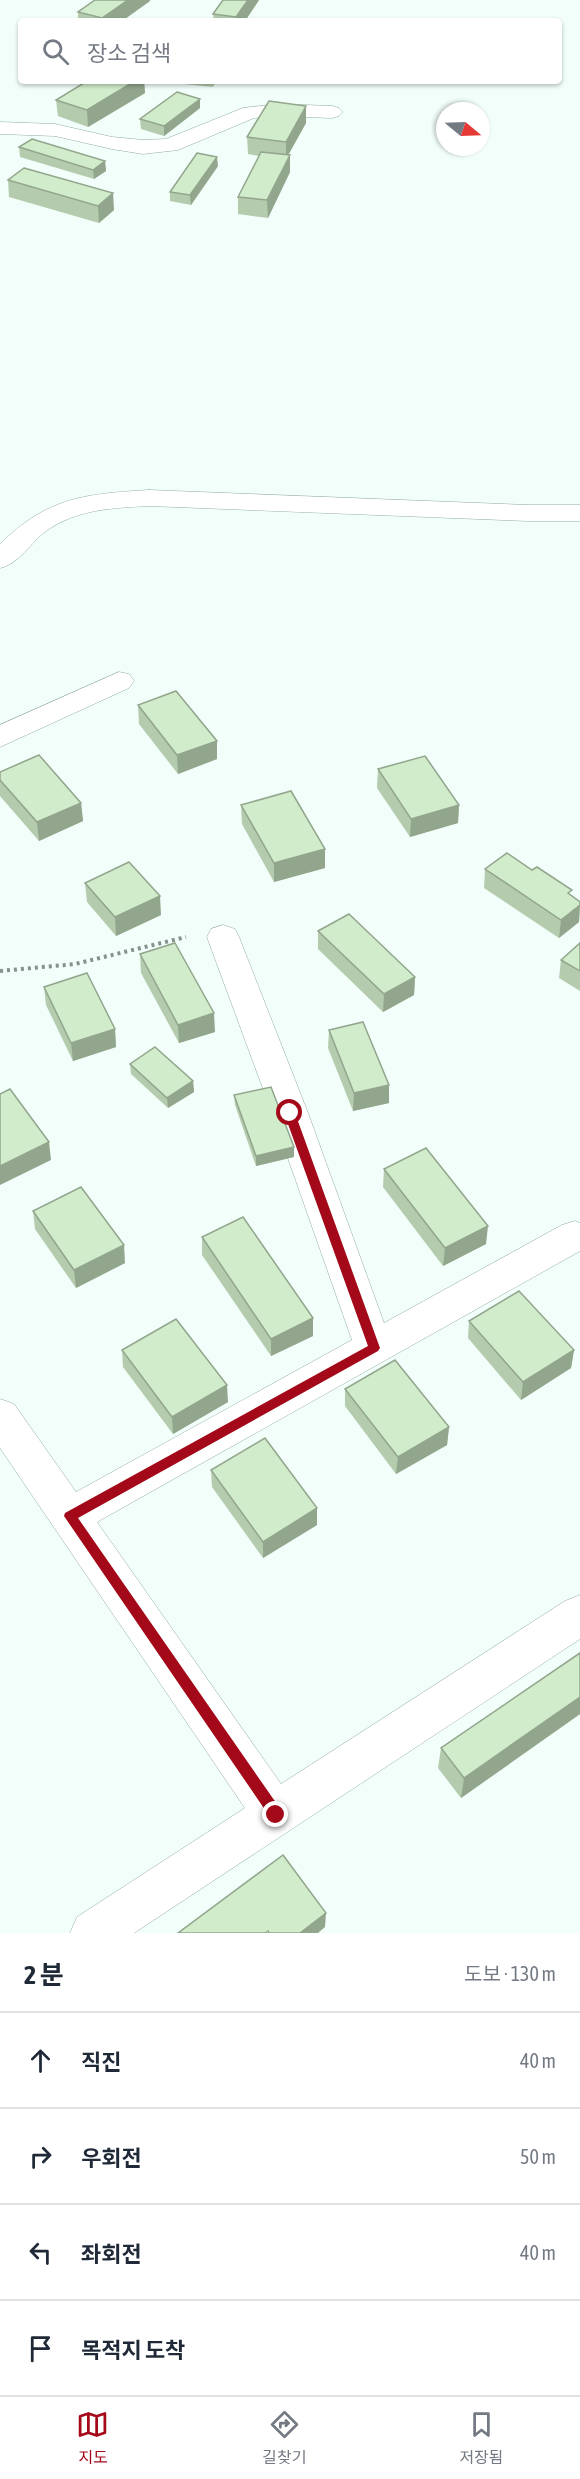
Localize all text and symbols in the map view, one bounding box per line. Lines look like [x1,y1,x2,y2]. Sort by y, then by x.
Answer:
search box [18,18,562,84]
icon: search [39,35,72,68]
text: 장소 검색 [87,40,171,66]
north arrow [436,102,490,156]
route start [276,1099,302,1125]
route end [262,1801,288,1827]
text: 2 분 [24,1960,64,1990]
text: 도보 · 130 m [464,1962,556,1985]
icon: ahead [24,2044,57,2077]
text: 직진 [81,2049,121,2075]
text: 40 m [520,2049,556,2072]
icon: right [24,2140,57,2173]
text: 우회전 [81,2145,142,2171]
text: 50 m [520,2145,556,2168]
icon: left [24,2236,57,2269]
text: 좌회전 [81,2241,142,2267]
text: 40 m [520,2241,556,2264]
icon: arrive [24,2332,57,2365]
text: 목적지 도착 [81,2337,185,2363]
tab: 지도 [76,2408,109,2468]
tab: 길찾기 [262,2408,306,2468]
tab: 저장됨 [459,2408,504,2468]

